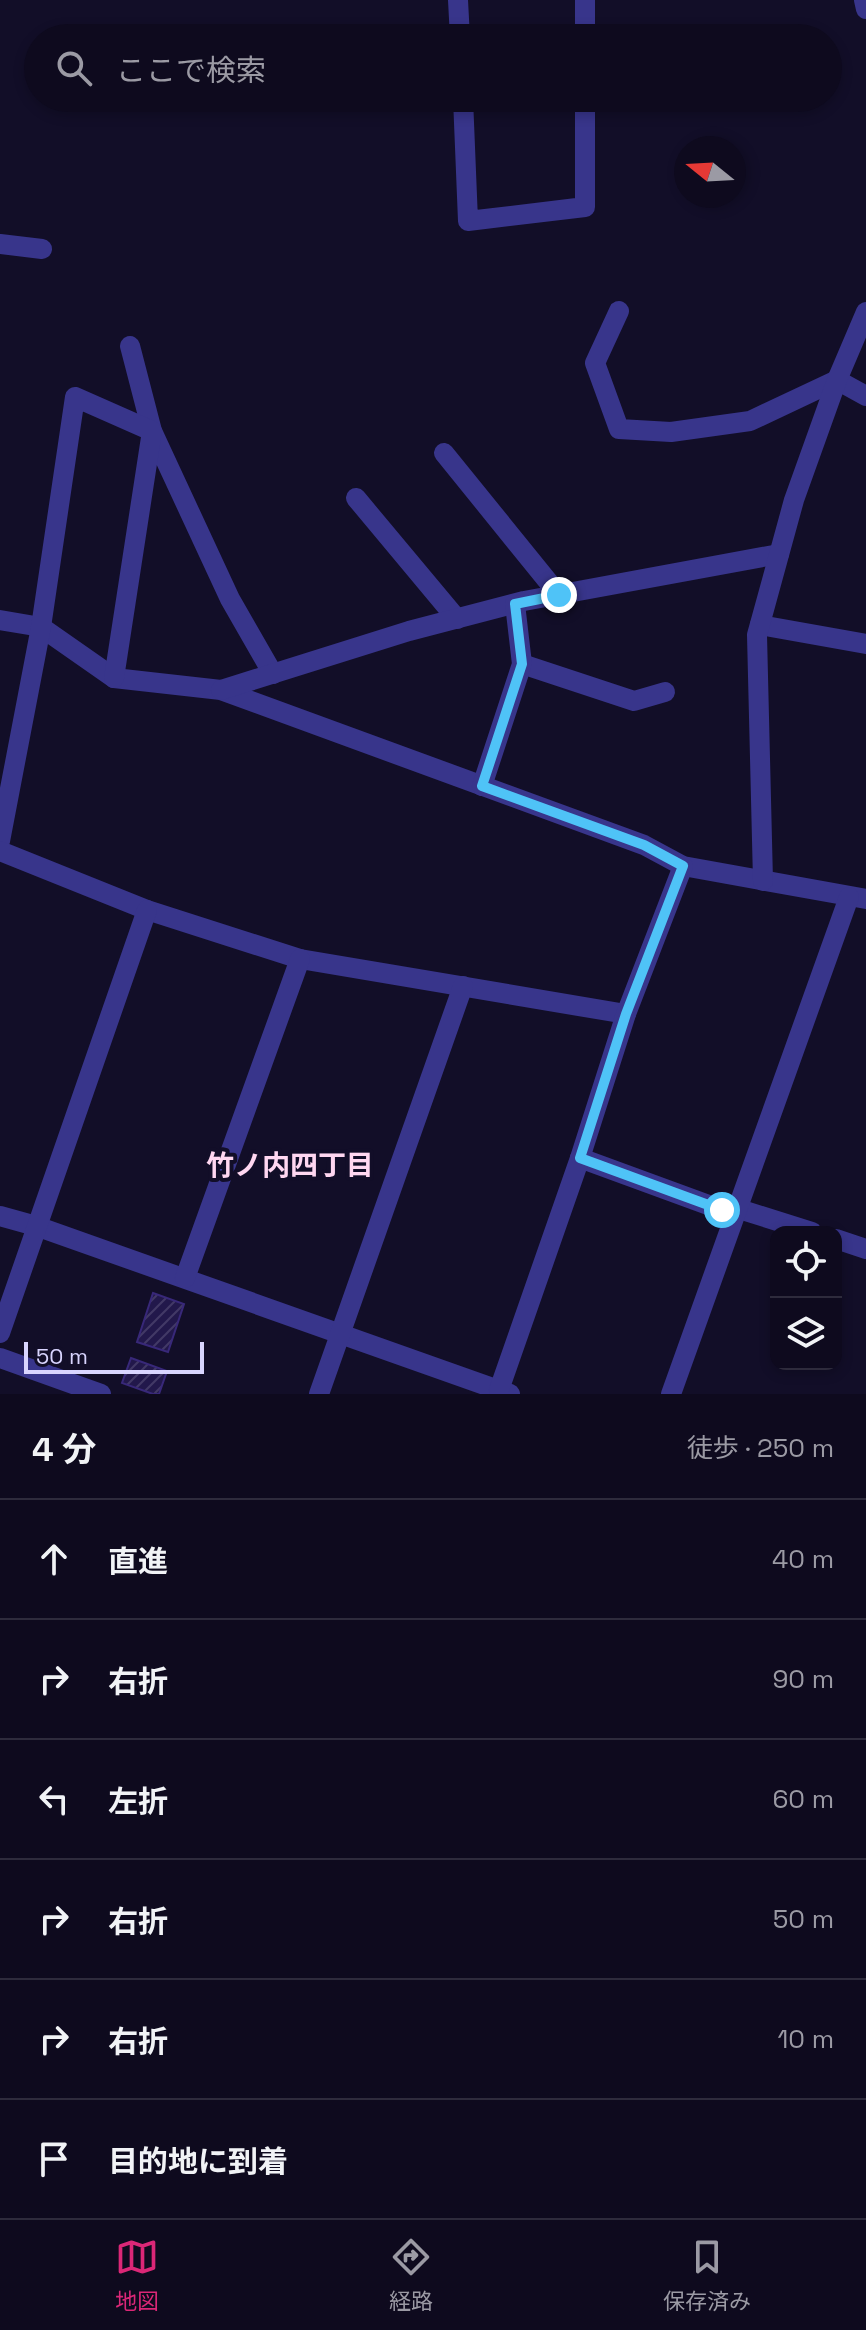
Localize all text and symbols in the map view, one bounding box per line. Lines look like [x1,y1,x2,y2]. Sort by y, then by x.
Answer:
search box [24,24,842,112]
icon: search [52,46,96,90]
text: ここで検索 [116,51,266,90]
north arrow [674,136,746,208]
route end [541,577,577,613]
district label: 竹ノ内四丁目 [206,1147,374,1183]
route start [704,1192,740,1228]
map controls [770,1226,842,1370]
button: locate [770,1226,842,1298]
button: layers [770,1298,842,1370]
scale bar [24,1338,204,1374]
text: 50 m [36,1342,88,1370]
text: 4 分 [32,1428,96,1471]
text: 徒歩 · 250 m [687,1431,834,1465]
icon: ahead [32,1537,76,1581]
text: 直進 [108,1542,168,1581]
text: 40 m [772,1542,834,1576]
icon: right [32,1657,76,1701]
text: 右折 [108,1662,168,1701]
text: 90 m [772,1662,834,1696]
icon: left [32,1777,76,1821]
text: 左折 [108,1782,168,1821]
text: 60 m [772,1782,834,1816]
icon: right [32,1897,76,1941]
text: 右折 [108,1902,168,1941]
text: 50 m [773,1902,834,1936]
icon: right [32,2017,76,2061]
text: 右折 [108,2022,168,2061]
text: 10 m [777,2022,834,2056]
icon: arrive [32,2137,76,2181]
text: 目的地に到着 [108,2142,288,2181]
tab: 地図 [115,2235,159,2315]
tab: 経路 [389,2235,433,2315]
tab: 保存済み [663,2235,751,2315]

